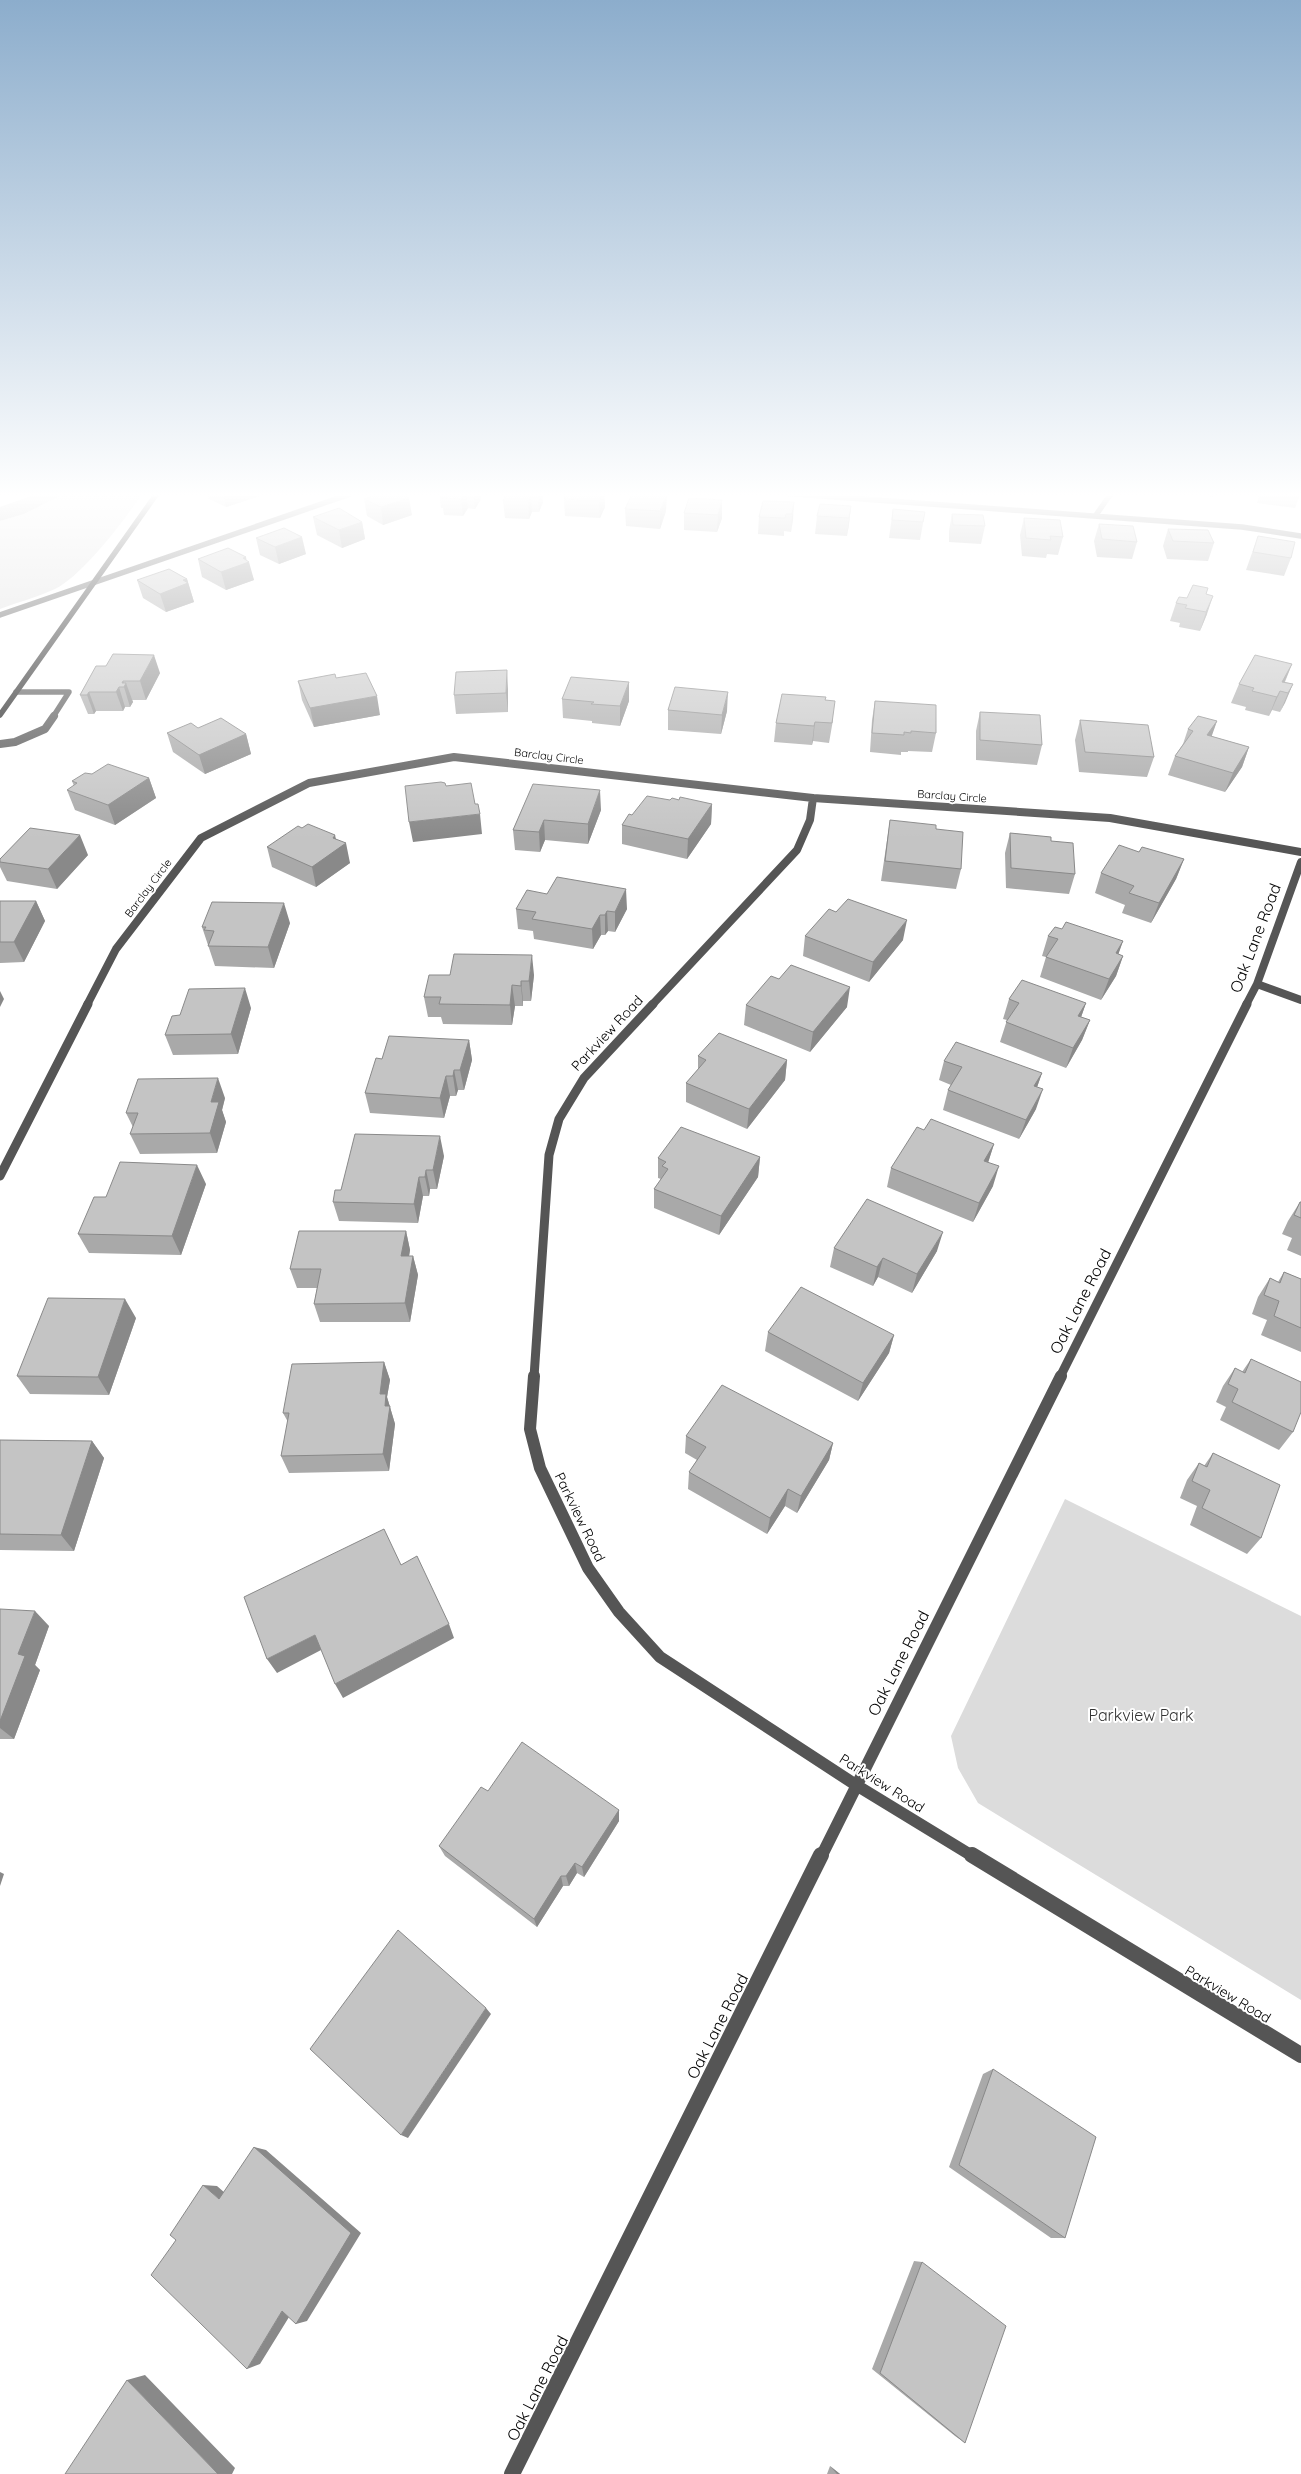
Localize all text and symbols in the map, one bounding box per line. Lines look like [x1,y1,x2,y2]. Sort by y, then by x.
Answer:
street label: Barclay Circle [513,745,585,767]
street label: Barclay Circle [917,787,987,805]
street label: Barclay Circle [121,856,175,920]
street label: Oak Lane Road [1225,881,1285,995]
street label: Parkview Road [567,991,647,1075]
street label: Oak Lane Road [1045,1245,1115,1357]
street label: Parkview Road [551,1469,609,1565]
street label: Oak Lane Road [863,1607,933,1719]
park label: Parkview Park [1088,1705,1194,1725]
street label: Parkview Road [836,1750,928,1816]
street label: Parkview Road [1182,1961,1274,2027]
street label: Oak Lane Road [682,1970,752,2082]
street label: Oak Lane Road [502,2332,572,2444]

